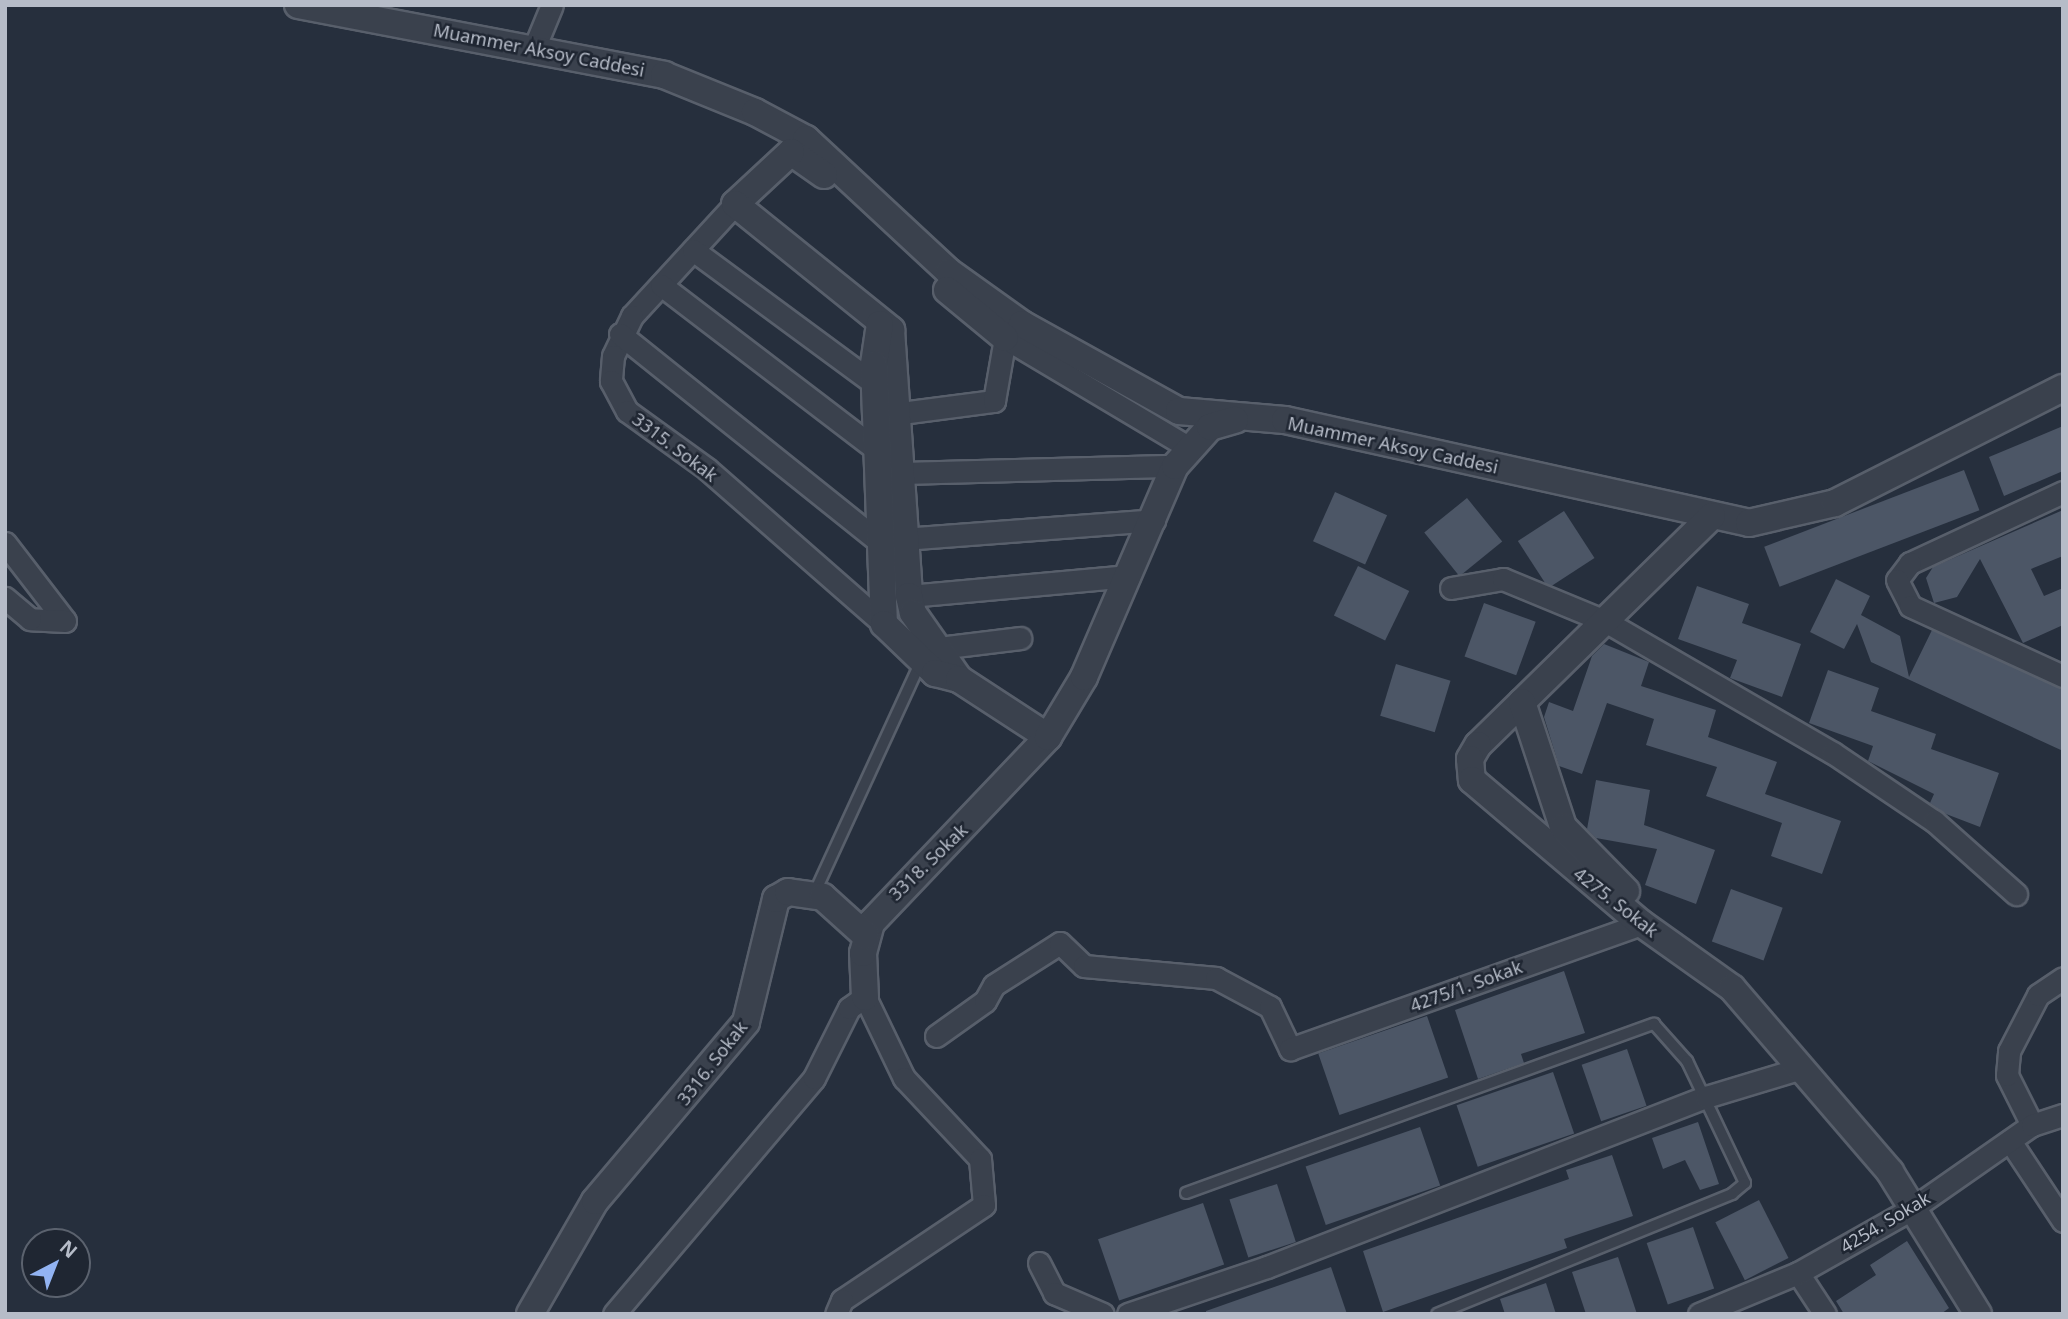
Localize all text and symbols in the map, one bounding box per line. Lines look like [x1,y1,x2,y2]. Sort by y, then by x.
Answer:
street label: Muammer Aksoy Caddesi [432,19,646,81]
street label: 3315. Sokak [628,408,722,486]
street label: Muammer Aksoy Caddesi [1286,412,1500,478]
street label: 3318. Sokak [884,819,972,905]
street label: 4275. Sokak [1570,862,1662,942]
street label: 4275/1. Sokak [1407,956,1525,1016]
street label: 3316. Sokak [672,1017,752,1109]
street label: 4254. Sokak [1836,1187,1934,1257]
north arrow [21,1228,91,1298]
text: N [54,1234,83,1264]

